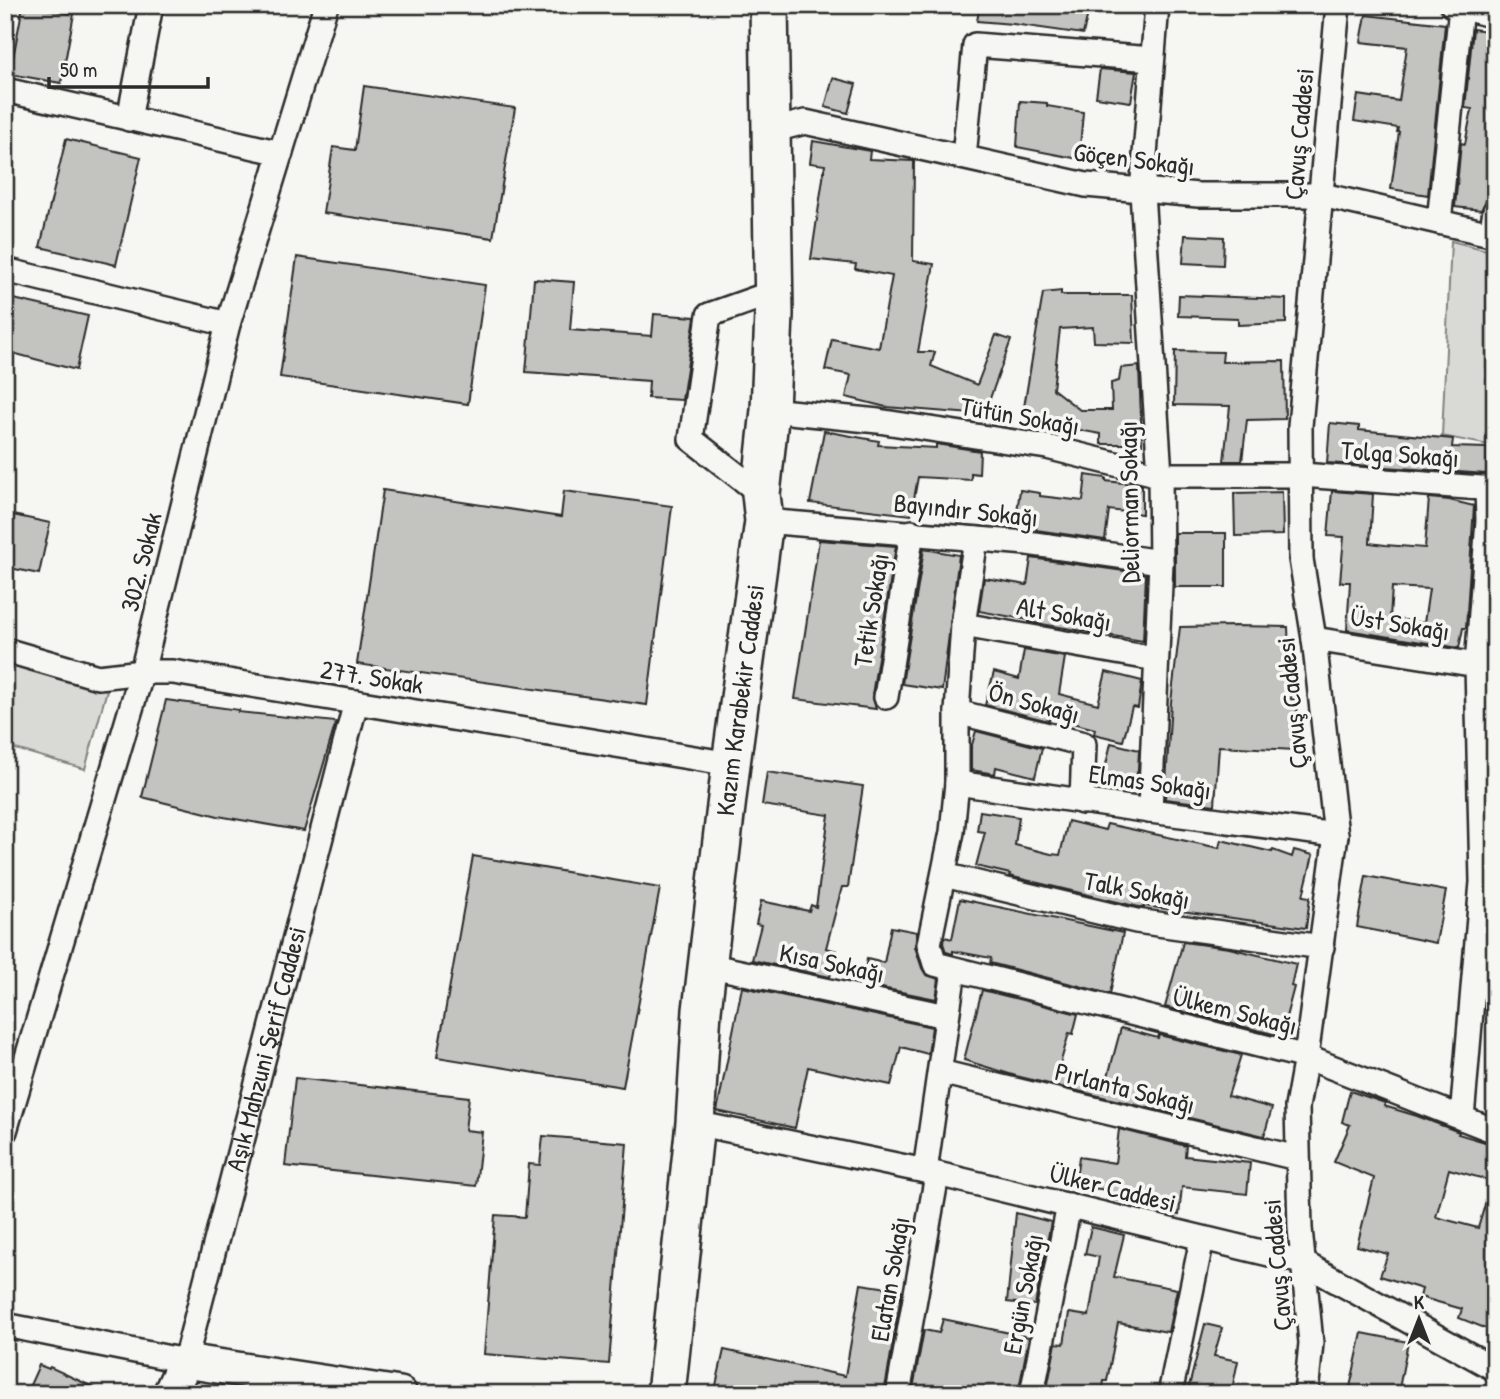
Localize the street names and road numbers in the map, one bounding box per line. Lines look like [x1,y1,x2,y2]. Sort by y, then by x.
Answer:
street label: Çavuş Caddesi [1275,67,1322,201]
street label: Göçen Sokağı [1071,134,1197,183]
street label: Tütün Sokağı [958,388,1082,443]
street label: Deliorman Sokağı [1110,421,1147,583]
street label: Tolga Sokağı [1340,432,1460,475]
street label: Bayındır Sokağı [892,485,1040,534]
street label: 302. Sokak [111,508,170,615]
street label: Tetik Sokağı [844,550,897,669]
street label: Kazım Karabekir Caddesi [707,582,772,818]
street label: Alt Sokağı [1014,588,1114,639]
street label: Üst Sokağı [1348,598,1452,649]
street label: Çavuş Caddesi [1267,636,1316,771]
street label: 277. Sokak [318,651,426,702]
street label: Ön Sokağı [985,674,1084,731]
street label: Elmas Sokağı [1087,756,1213,807]
street label: Talk Sokağı [1081,862,1193,917]
street label: Aşık Mahzuni Şerif Caddesi [217,923,314,1175]
street label: Kısa Sokağı [776,934,888,991]
street label: Ülkem Sokağı [1169,978,1301,1043]
street label: Pırlanta Sokağı [1051,1053,1199,1122]
street label: Ülker Caddesi [1046,1155,1180,1220]
street label: Çavuş Caddesi [1253,1198,1300,1332]
street label: Elatan Sokağı [861,1214,918,1344]
street label: Ergün Sokağı [994,1231,1051,1357]

